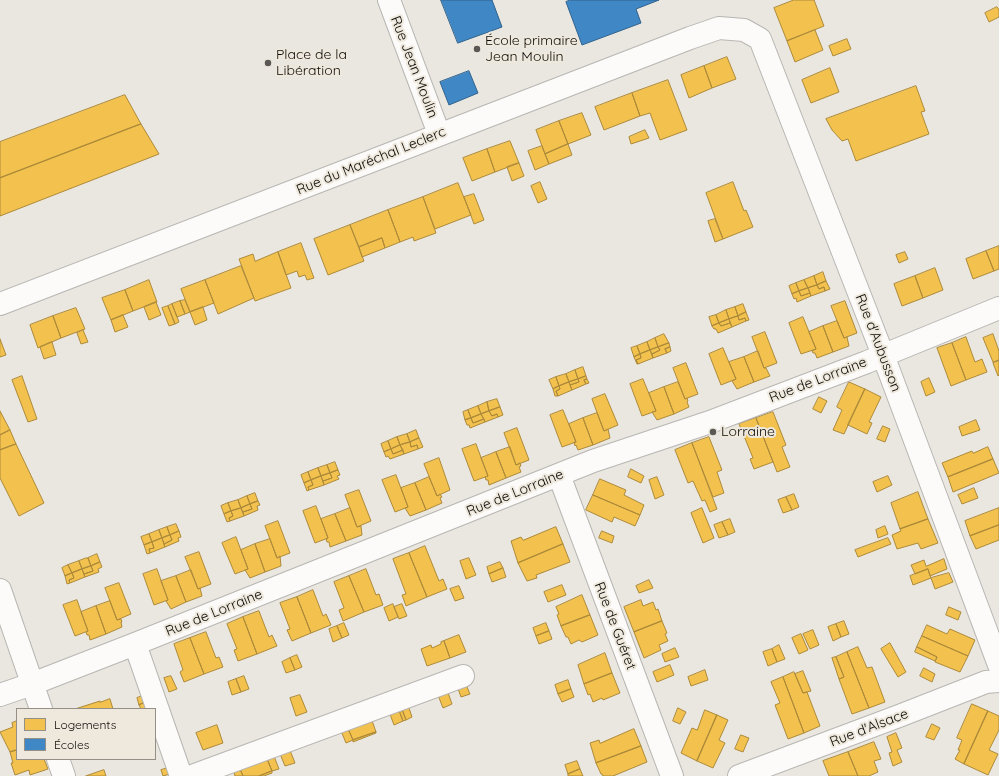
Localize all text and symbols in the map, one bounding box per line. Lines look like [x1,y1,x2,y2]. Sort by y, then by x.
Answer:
street label: Rue Jean Moulin [387,14,441,120]
place label: École primaire Jean Moulin [485,33,578,66]
marker: École primaire Jean Moulin [472,44,482,54]
place label: Place de la Libération [276,47,347,80]
marker: Place de la Libération [263,58,273,68]
street label: Rue du Maréchal Leclerc [294,123,448,199]
street label: Rue d'Aubusson [852,292,904,394]
street label: Rue de Lorraine [767,354,869,406]
place label: Lorraine [721,424,775,440]
marker: Lorraine [708,427,718,437]
street label: Rue de Lorraine [464,466,566,520]
street label: Rue de Guéret [591,580,639,672]
street label: Rue de Lorraine [163,586,265,640]
street label: Rue d'Alsace [827,705,911,751]
legend [16,708,156,760]
text: Logements [54,717,116,732]
text: Écoles [54,737,89,752]

